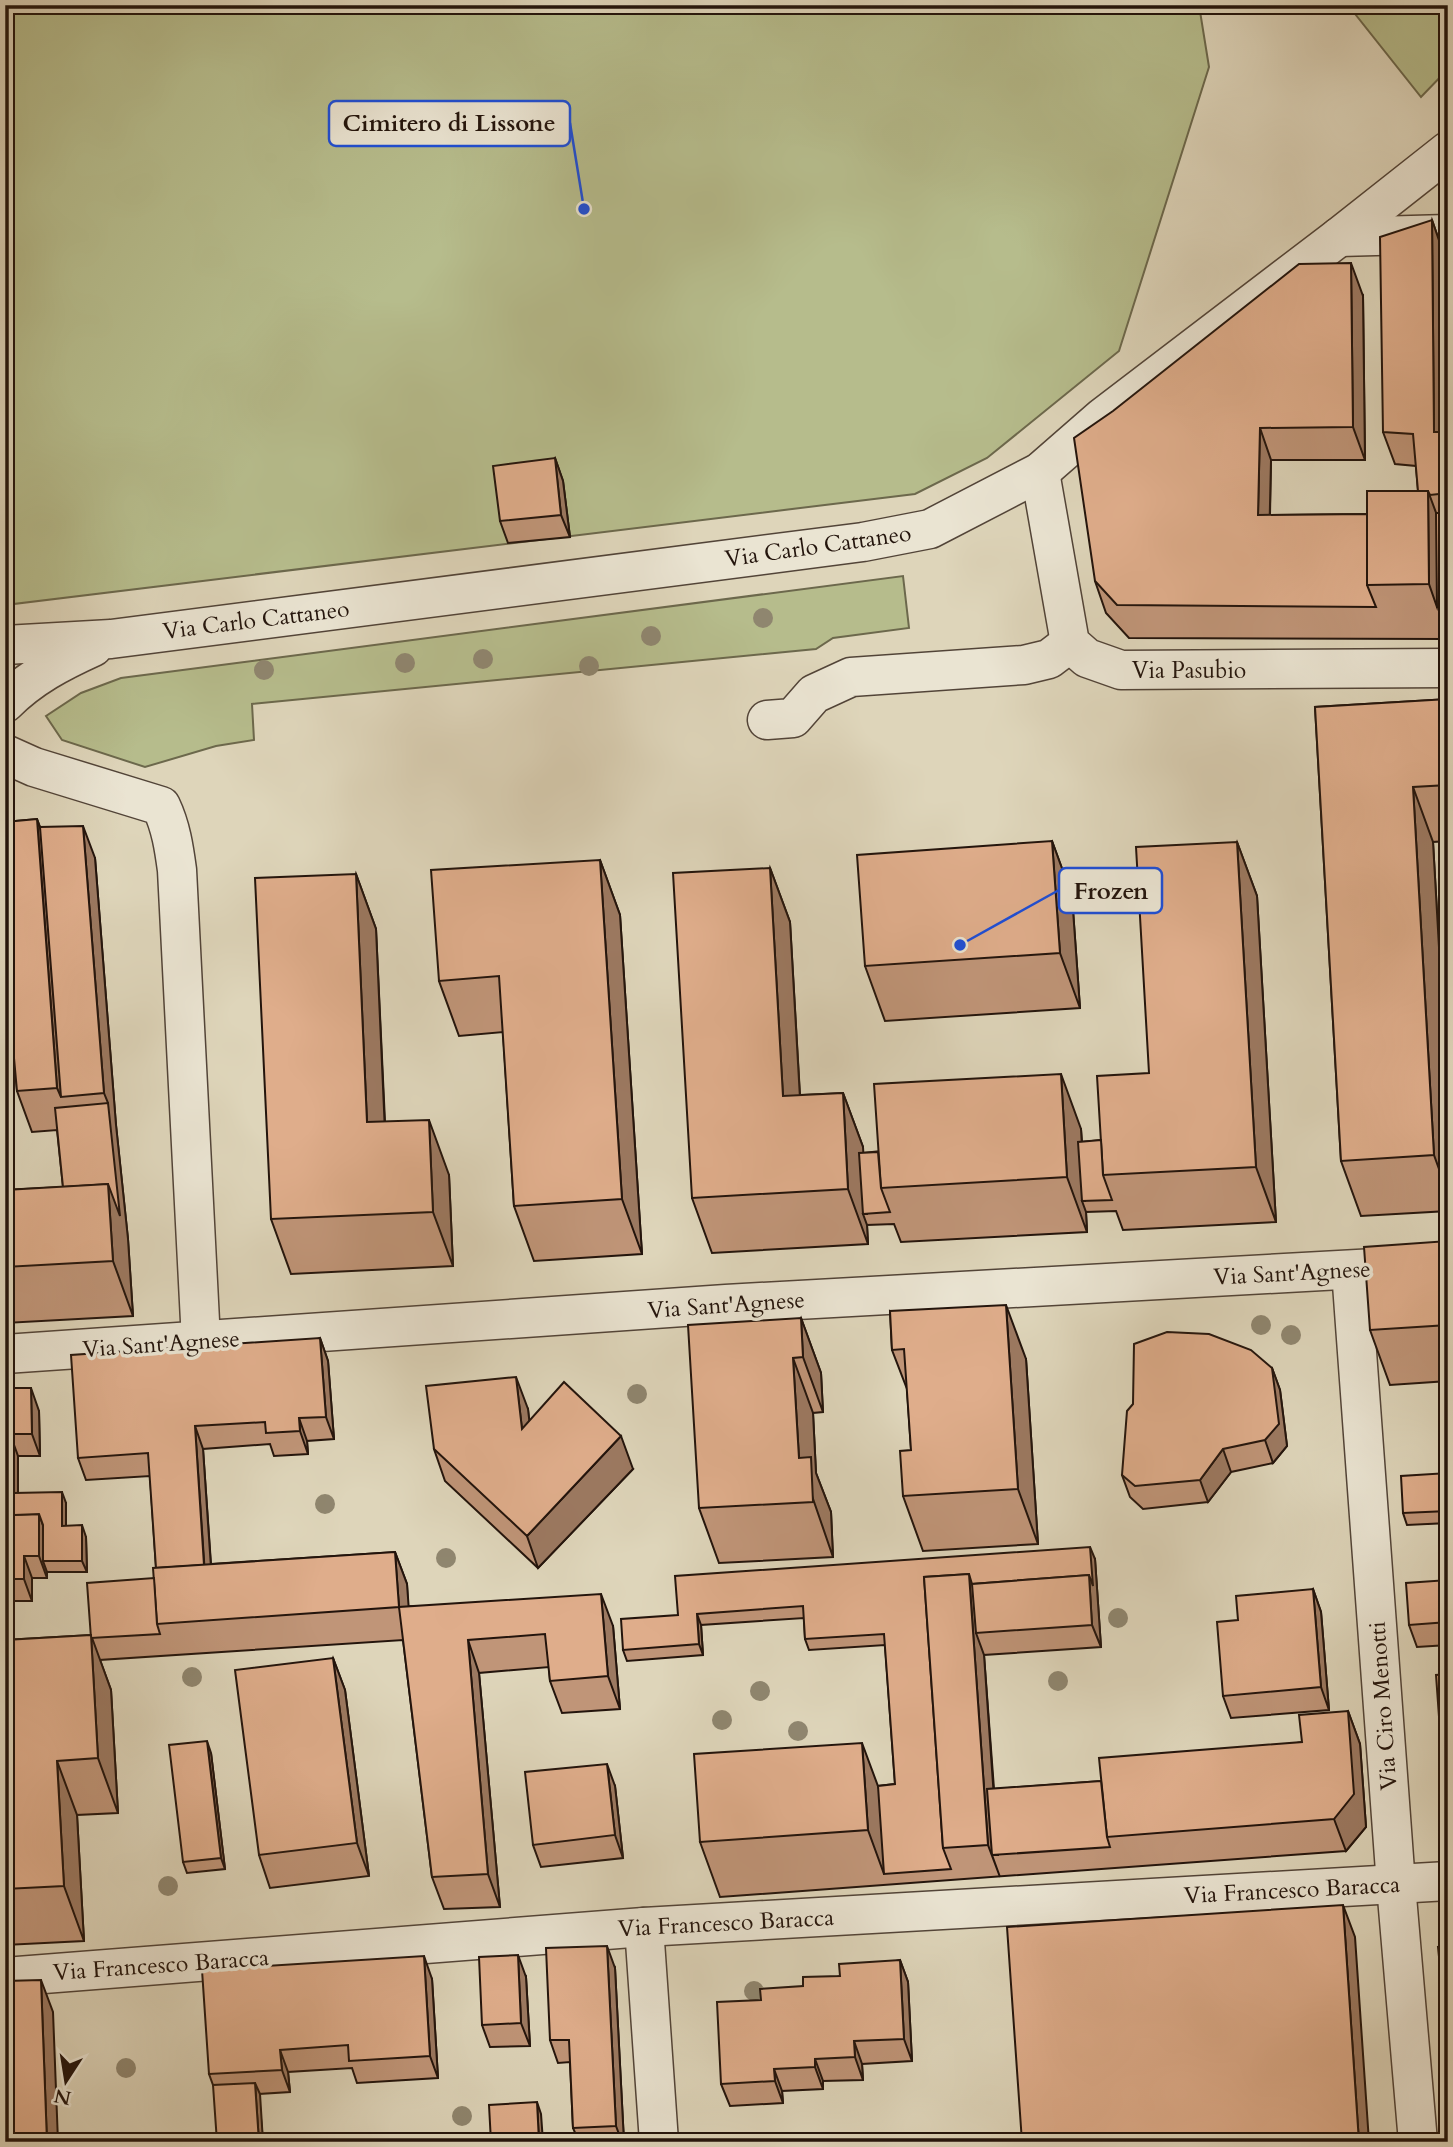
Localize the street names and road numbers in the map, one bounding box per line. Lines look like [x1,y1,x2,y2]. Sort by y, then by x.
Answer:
street label: Via Carlo Cattaneo [723,518,913,574]
street label: Via Carlo Cattaneo [161,593,351,647]
street label: Via Pasubio [1132,655,1246,686]
street label: Via Sant'Agnese [1213,1253,1371,1293]
street label: Via Sant'Agnese [646,1284,806,1326]
street label: Via Sant'Agnese [81,1323,241,1365]
street label: Via Ciro Menotti [1362,1621,1404,1791]
street label: Via Francesco Baracca [1183,1869,1401,1911]
street label: Via Francesco Baracca [617,1902,835,1944]
street label: Via Francesco Baracca [52,1942,270,1988]

